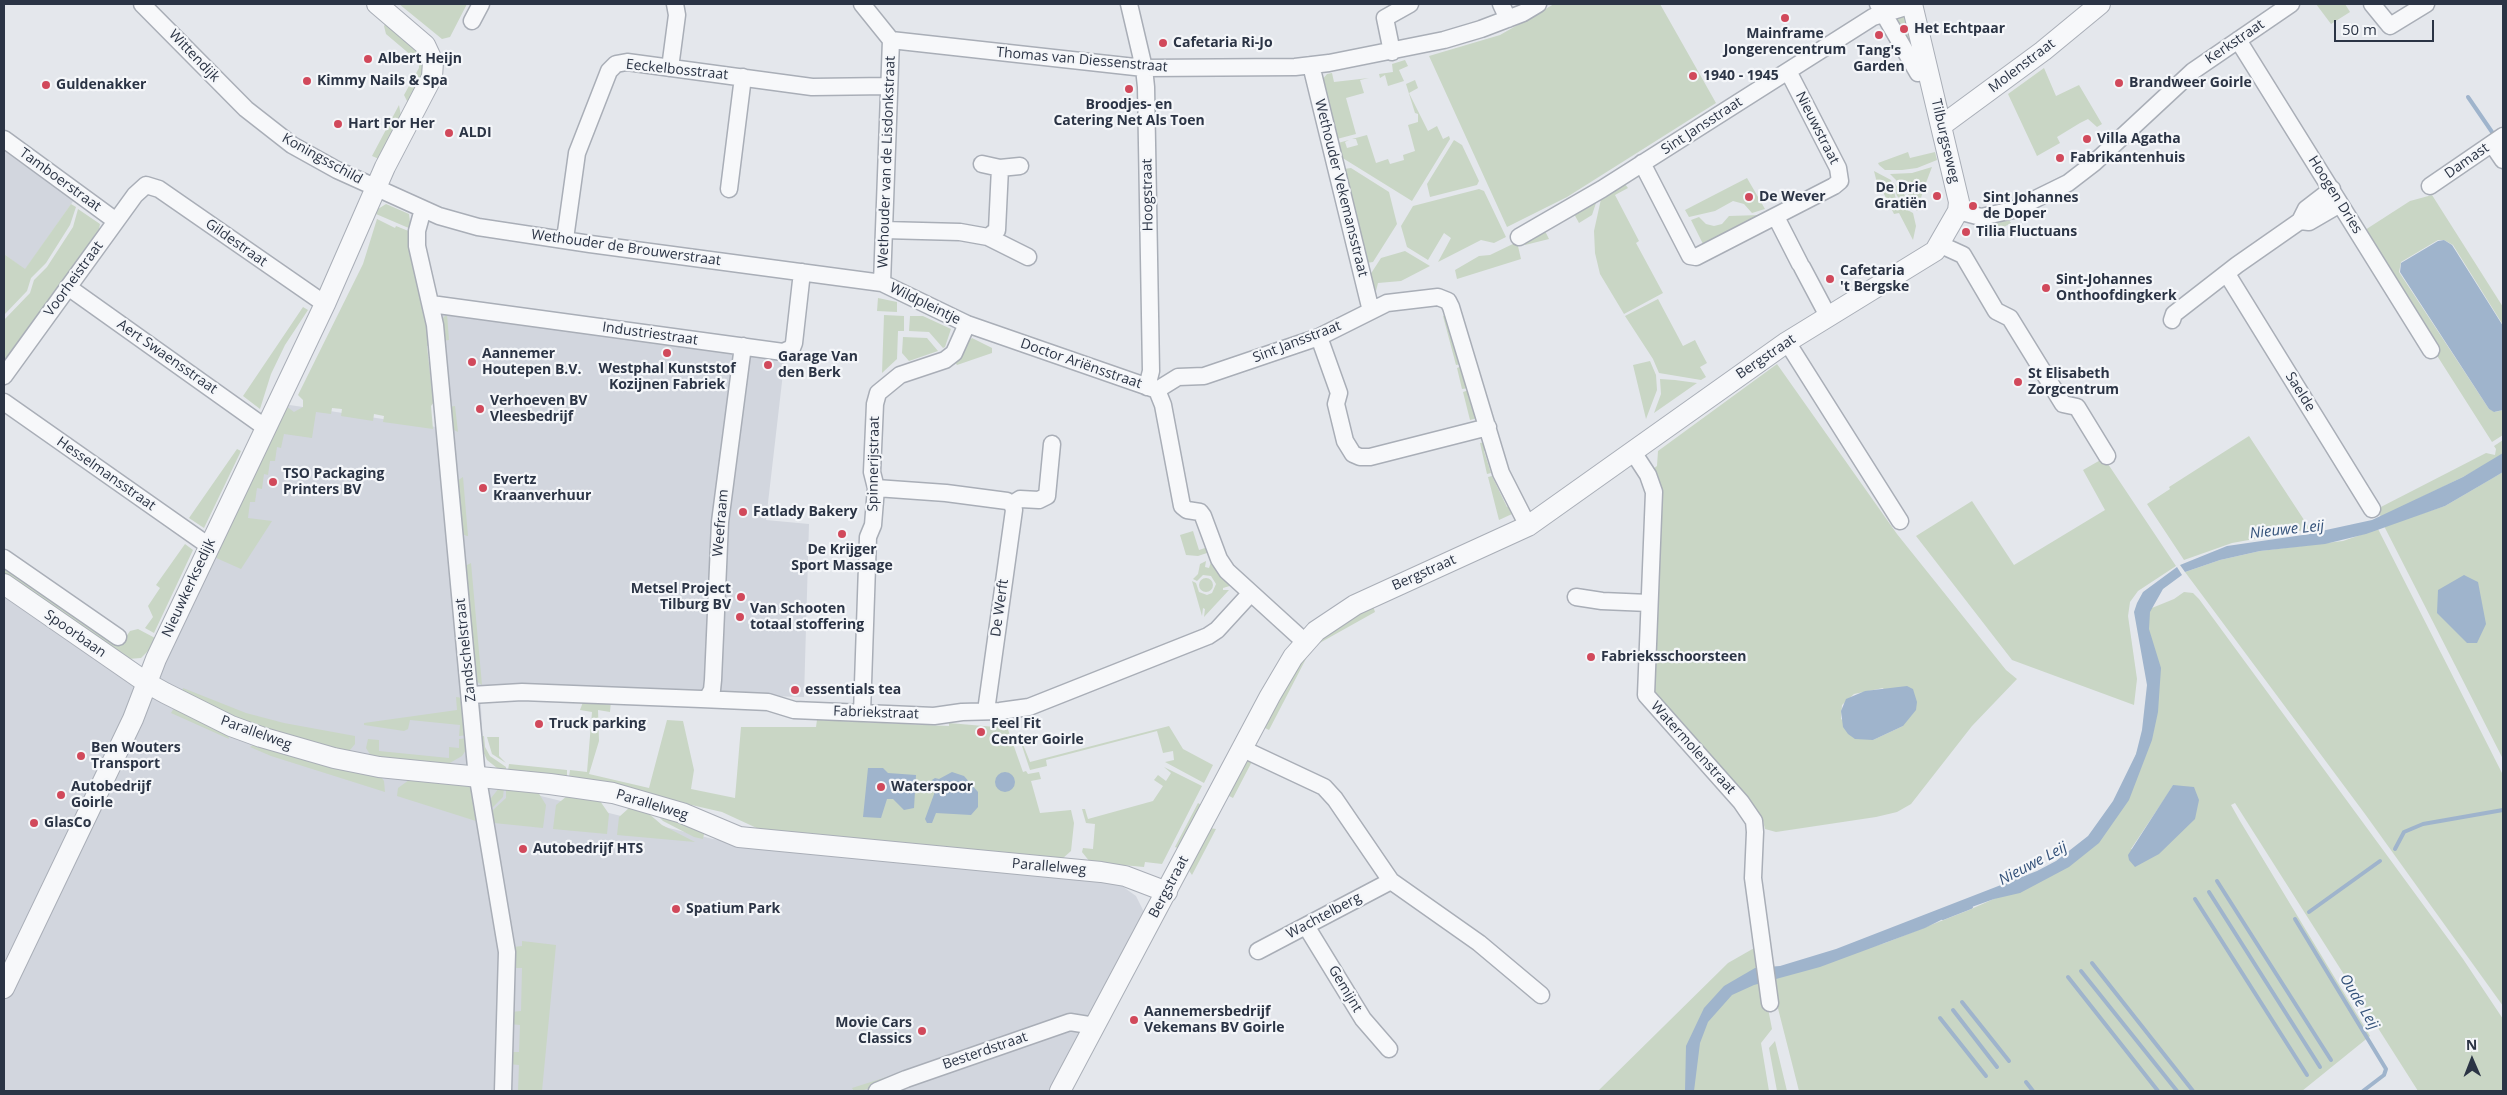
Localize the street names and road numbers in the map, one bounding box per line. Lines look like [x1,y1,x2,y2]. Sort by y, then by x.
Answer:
street label: Kerkstraat [2202,16,2268,68]
street label: Wittendijk [165,26,223,86]
street label: Molenstraat [1985,36,2059,96]
street label: Thomas van Diessenstraat [996,44,1168,76]
street label: Wethouder van de Lisdonkstraat [875,55,899,269]
street label: Eeckelbosstraat [625,56,729,84]
street label: Nieuwstraat [1792,89,1842,167]
street label: Sint Jansstraat [1658,94,1746,158]
street label: Wethouder Vekemansstraat [1311,97,1371,279]
street label: Tilburgseweg [1927,97,1963,185]
street label: Koningsschild [279,130,365,188]
street label: Damast [2442,140,2492,182]
street label: Tamboerstraat [16,145,104,215]
street label: Hoogen Dries [2304,153,2366,237]
street label: Hoogstraat [1139,159,1157,231]
street label: Gildestraat [202,216,270,270]
street label: Wethouder de Brouwerstraat [530,226,722,270]
street label: Voorheistraat [41,238,107,320]
street label: Wildpleintje [887,280,963,328]
street label: Aert Swaensstraat [114,316,220,398]
street label: Sint Jansstraat [1251,317,1343,367]
street label: Industriestraat [601,319,699,349]
street label: Bergstraat [1733,331,1799,383]
street label: Doctor Ariënsstraat [1018,335,1144,393]
street label: Saelde [2281,369,2319,415]
street label: Spinnerijstraat [865,416,883,512]
street label: Hesselmansstraat [53,434,159,514]
street label: Weefraam [710,489,732,557]
street label: Nieuwkerksedijk [159,536,219,640]
street label: Bergstraat [1389,551,1459,595]
street label: De Werft [988,578,1012,638]
street label: Zandschelstraat [452,597,480,703]
street label: Spoorbaan [41,607,109,661]
street label: Watermolenstraat [1647,698,1739,798]
street label: Fabriekstraat [833,703,919,723]
street label: Parallelweg [218,712,294,754]
street label: Parallelweg [614,786,690,824]
street label: Bergstraat [1146,853,1192,921]
street label: Parallelweg [1011,855,1087,879]
street label: Wachtelberg [1284,889,1364,943]
street label: Gemijnt [1325,963,1365,1015]
street label: Besterdstraat [940,1029,1030,1073]

